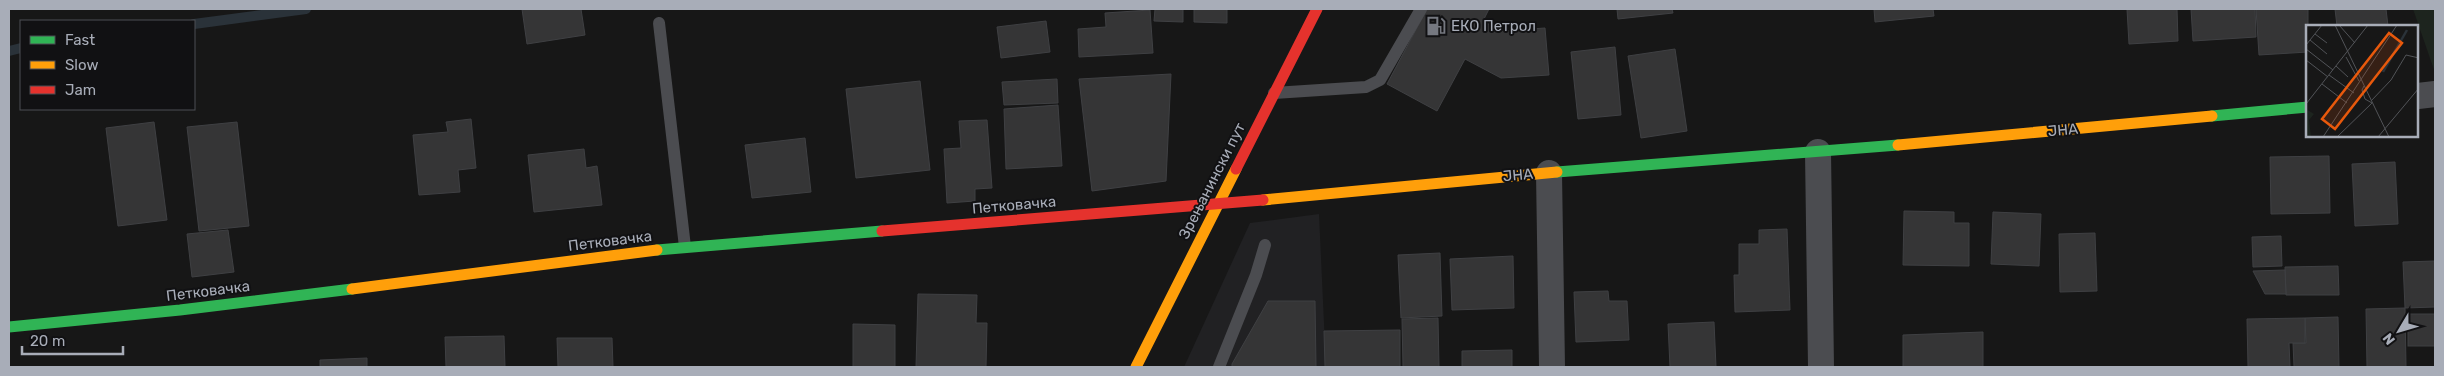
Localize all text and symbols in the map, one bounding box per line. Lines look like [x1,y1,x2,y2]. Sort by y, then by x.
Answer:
fuel station icon: ЕКО Петрол [1425,15,1447,37]
place label: ЕКО Петрол [1451,17,1536,35]
legend [20,20,195,110]
inset map [2306,25,2419,138]
text: Fast [65,31,95,49]
text: Slow [65,56,98,74]
text: Jam [65,81,96,99]
street label: Зрењанински пут [1175,120,1249,242]
street label: ЈНА [2047,120,2079,140]
street label: ЈНА [1502,165,1534,185]
street label: Петковачка [971,192,1057,218]
street label: Петковачка [567,227,653,255]
street label: Петковачка [165,277,251,305]
north arrow [2374,306,2424,356]
scale bar [22,324,124,356]
text: N [2379,329,2399,348]
text: 20 m [30,332,65,350]

